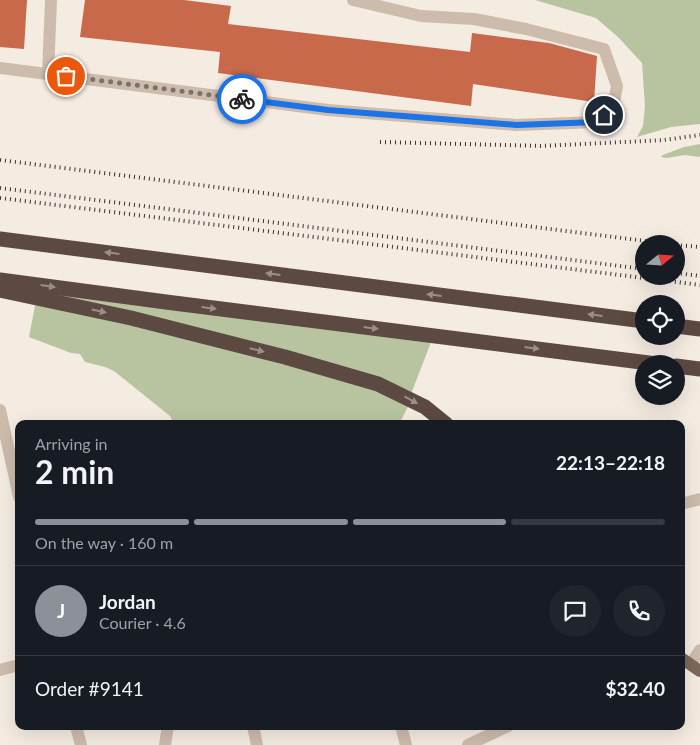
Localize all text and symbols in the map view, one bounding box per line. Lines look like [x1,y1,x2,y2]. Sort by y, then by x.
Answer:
pin [45,55,87,97]
icon: bag [52,62,80,90]
courier [217,74,267,124]
icon: bike [228,85,256,113]
pin [583,94,625,136]
icon: home [590,101,618,129]
north arrow [635,235,685,285]
map controls [635,235,685,405]
one-way arrow [104,249,120,257]
one-way arrow [265,270,281,278]
one-way arrow [41,283,57,291]
one-way arrow [426,291,442,299]
button: locate [635,295,685,345]
one-way arrow [202,304,218,312]
one-way arrow [91,308,107,316]
one-way arrow [587,311,603,319]
one-way arrow [363,324,379,332]
one-way arrow [524,344,540,352]
one-way arrow [249,346,264,354]
button: layers [635,355,685,405]
one-way arrow [404,395,418,404]
text: Arriving in [35,434,108,453]
text: 22:13–22:18 [556,451,665,474]
text: 2 min [35,452,114,491]
text: On the way · 160 m [35,533,173,552]
button: chat [549,585,601,637]
button: phone [613,585,665,637]
text: Jordan [99,590,156,613]
text: J [57,599,65,622]
text: Courier · 4.6 [99,613,186,632]
text: Order #9141 [35,677,144,700]
text: $32.40 [605,677,665,700]

